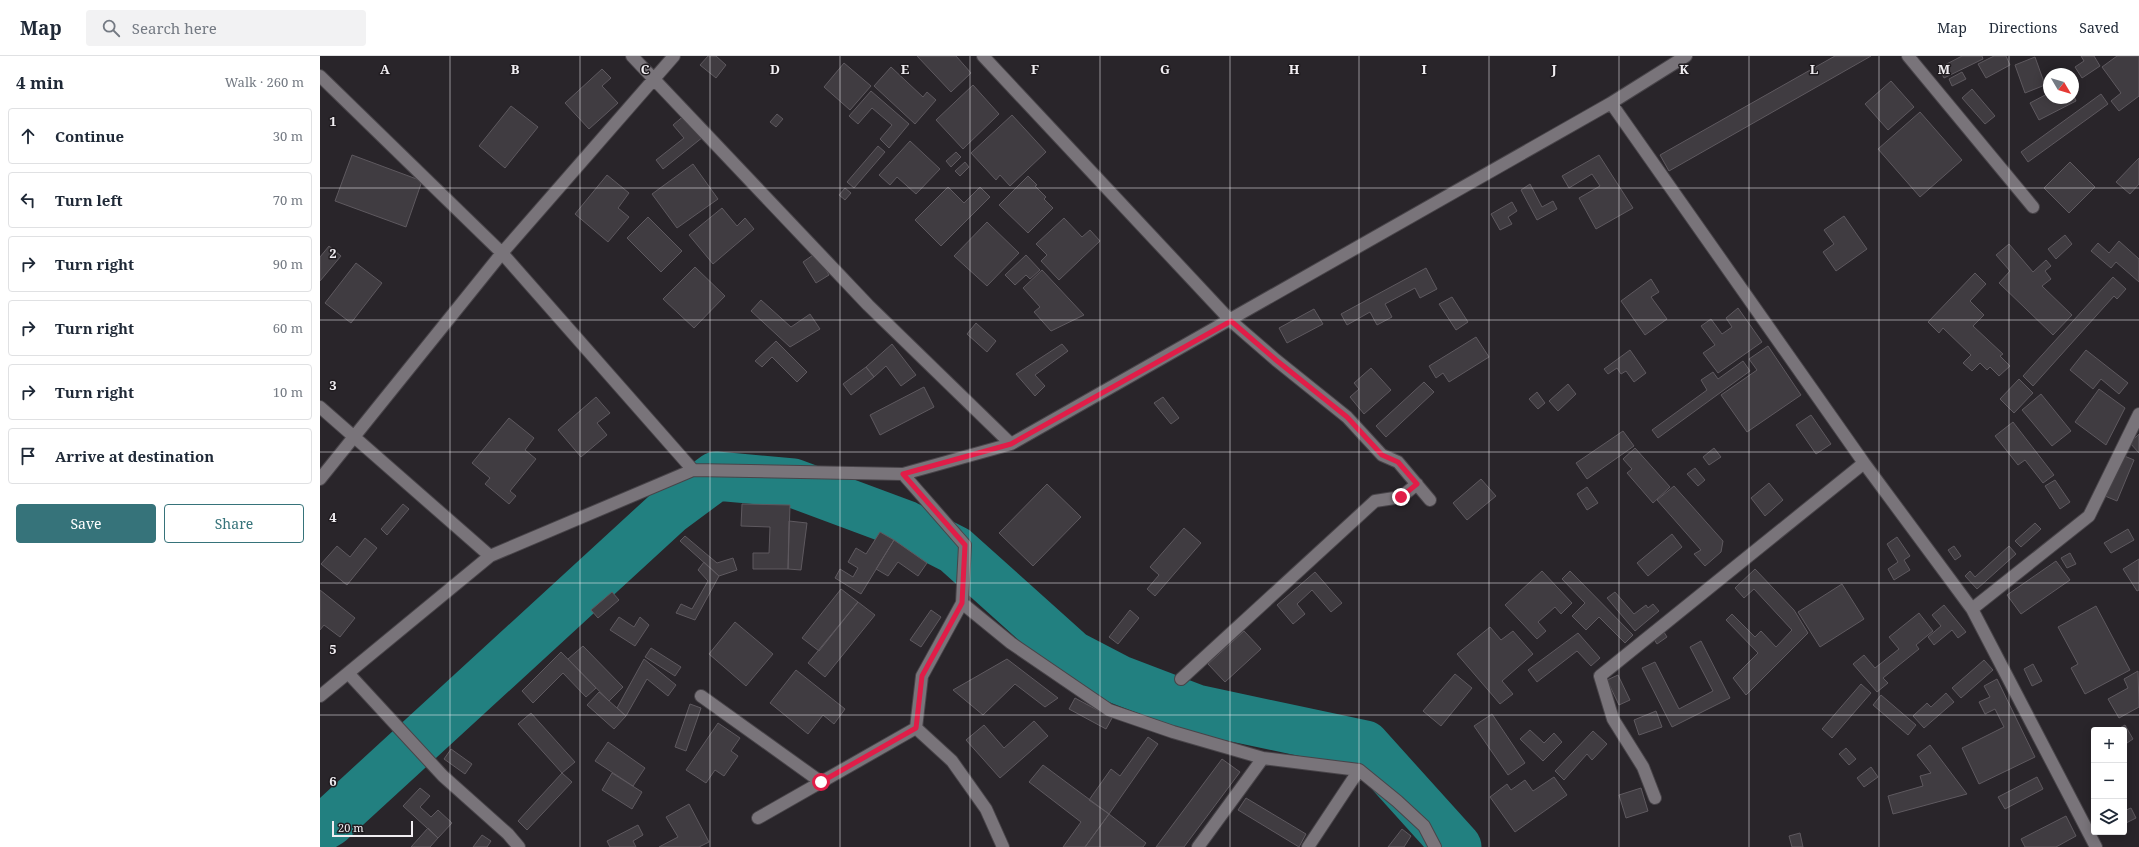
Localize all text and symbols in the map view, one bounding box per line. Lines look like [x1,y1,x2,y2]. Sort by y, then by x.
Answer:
search box [86,10,366,46]
text: Map [20,15,62,41]
icon: search [100,17,122,39]
text: Search here [132,18,217,38]
text: Map [1937,18,1967,37]
text: Directions [1989,18,2057,37]
text: Saved [2079,18,2119,37]
text: A [380,60,390,78]
text: B [511,60,520,78]
text: C [641,60,650,78]
text: D [770,60,780,78]
text: E [901,60,910,78]
text: F [1031,60,1039,78]
text: G [1160,60,1170,78]
text: H [1289,60,1300,78]
text: I [1421,60,1427,78]
text: J [1550,60,1557,78]
text: K [1679,60,1689,78]
text: L [1810,60,1819,78]
text: M [1938,60,1951,78]
north arrow [2043,68,2079,104]
text: 4 min [16,71,64,94]
text: Walk · 260 m [225,73,304,91]
text: 1 [329,112,337,130]
icon: ahead [17,125,39,147]
text: Continue [55,126,124,146]
text: 30 m [273,127,303,145]
icon: left [17,189,39,211]
text: Turn left [55,190,123,210]
text: 70 m [273,191,303,209]
text: 2 [329,244,337,262]
icon: right [17,253,39,275]
text: Turn right [55,254,134,274]
text: 90 m [273,255,303,273]
icon: right [17,317,39,339]
text: Turn right [55,318,134,338]
text: 60 m [273,319,303,337]
text: 3 [329,376,337,394]
icon: right [17,381,39,403]
text: Turn right [55,382,134,402]
text: 10 m [273,383,303,401]
icon: arrive [17,445,39,467]
text: Arrive at destination [55,446,214,466]
route end [1392,488,1410,506]
button: Save [16,504,156,543]
button: Share [164,504,304,543]
text: 4 [329,508,337,526]
text: 5 [329,640,337,658]
map controls [2091,727,2127,835]
button: + [2091,727,2127,763]
button: − [2091,763,2127,799]
text: 6 [329,772,337,790]
route start [812,773,830,791]
button: layers [2091,799,2127,835]
scale bar [332,819,413,838]
text: 20 m [338,820,364,835]

